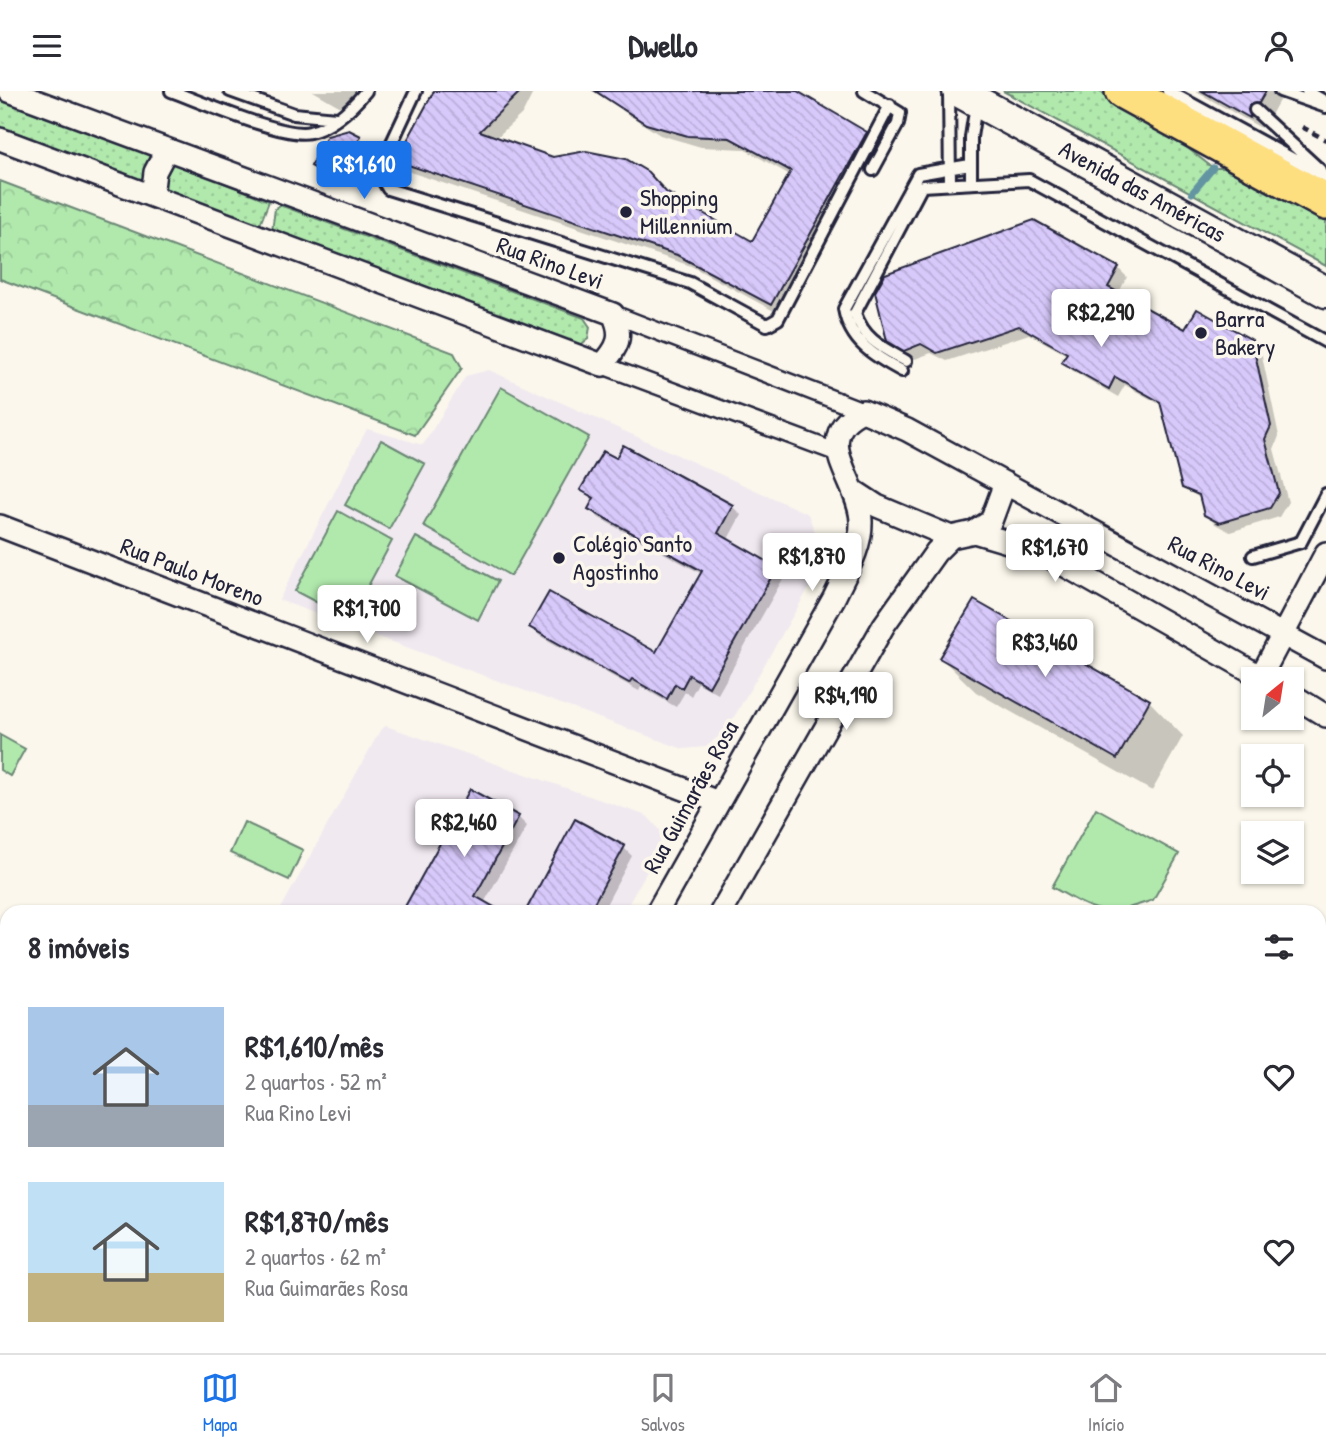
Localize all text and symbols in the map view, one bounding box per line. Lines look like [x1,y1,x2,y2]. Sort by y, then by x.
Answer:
text: Dwello [628,24,698,67]
icon: menu [28,27,66,65]
icon: person [1260,27,1298,65]
street label: Avenida das Américas [1054,132,1232,249]
pin: R$1,610 [299,141,429,201]
text: R$1,610 [333,148,395,179]
place label: Shopping Millennium [640,181,733,241]
marker: Shopping Millennium [618,204,634,220]
street label: Rua Rino Levi [493,228,608,296]
pin: R$2,290 [1036,289,1166,349]
text: R$2,290 [1067,296,1135,327]
place label: Barra Bakery [1215,302,1275,362]
marker: Barra Bakery [1193,325,1209,341]
pin: R$1,670 [990,525,1120,584]
place label: Colégio Santo Agostinho [573,527,693,587]
street label: Rua Rino Levi [1163,527,1276,607]
street label: Rua Paulo Moreno [116,529,269,613]
text: R$1,670 [1022,531,1088,562]
pin: R$1,870 [747,533,877,593]
text: R$1,870 [779,540,845,571]
marker: Colégio Santo Agostinho [551,550,567,566]
pin: R$1,700 [302,585,432,645]
text: R$1,700 [333,592,401,623]
pin: R$3,460 [980,619,1110,679]
text: R$3,460 [1012,626,1078,657]
north arrow [1241,667,1304,730]
map controls [1241,667,1304,884]
pin: R$4,190 [781,673,911,732]
text: R$4,190 [815,679,877,710]
street label: Rua Guimarães Rosa [635,714,745,879]
button: locate [1241,744,1304,807]
pin: R$2,460 [399,799,529,859]
text: R$2,460 [431,806,497,837]
button: layers [1241,821,1304,884]
text: 8 imóveis [28,927,129,967]
icon: filters [1260,928,1298,966]
text: R$1,610/mês [245,1026,384,1066]
icon: home [84,1035,168,1119]
icon: heart [1260,1058,1298,1096]
text: 2 quartos · 52 m² [245,1066,387,1097]
text: Rua Rino Levi [245,1097,352,1128]
text: R$1,870/mês [245,1201,389,1241]
icon: home [84,1210,168,1294]
icon: heart [1260,1233,1298,1271]
text: 2 quartos · 62 m² [245,1241,386,1272]
text: Rua Guimarães Rosa [245,1272,408,1303]
tab: Mapa [201,1369,239,1437]
tab: Salvos [641,1369,685,1437]
tab: Início [1087,1369,1125,1437]

